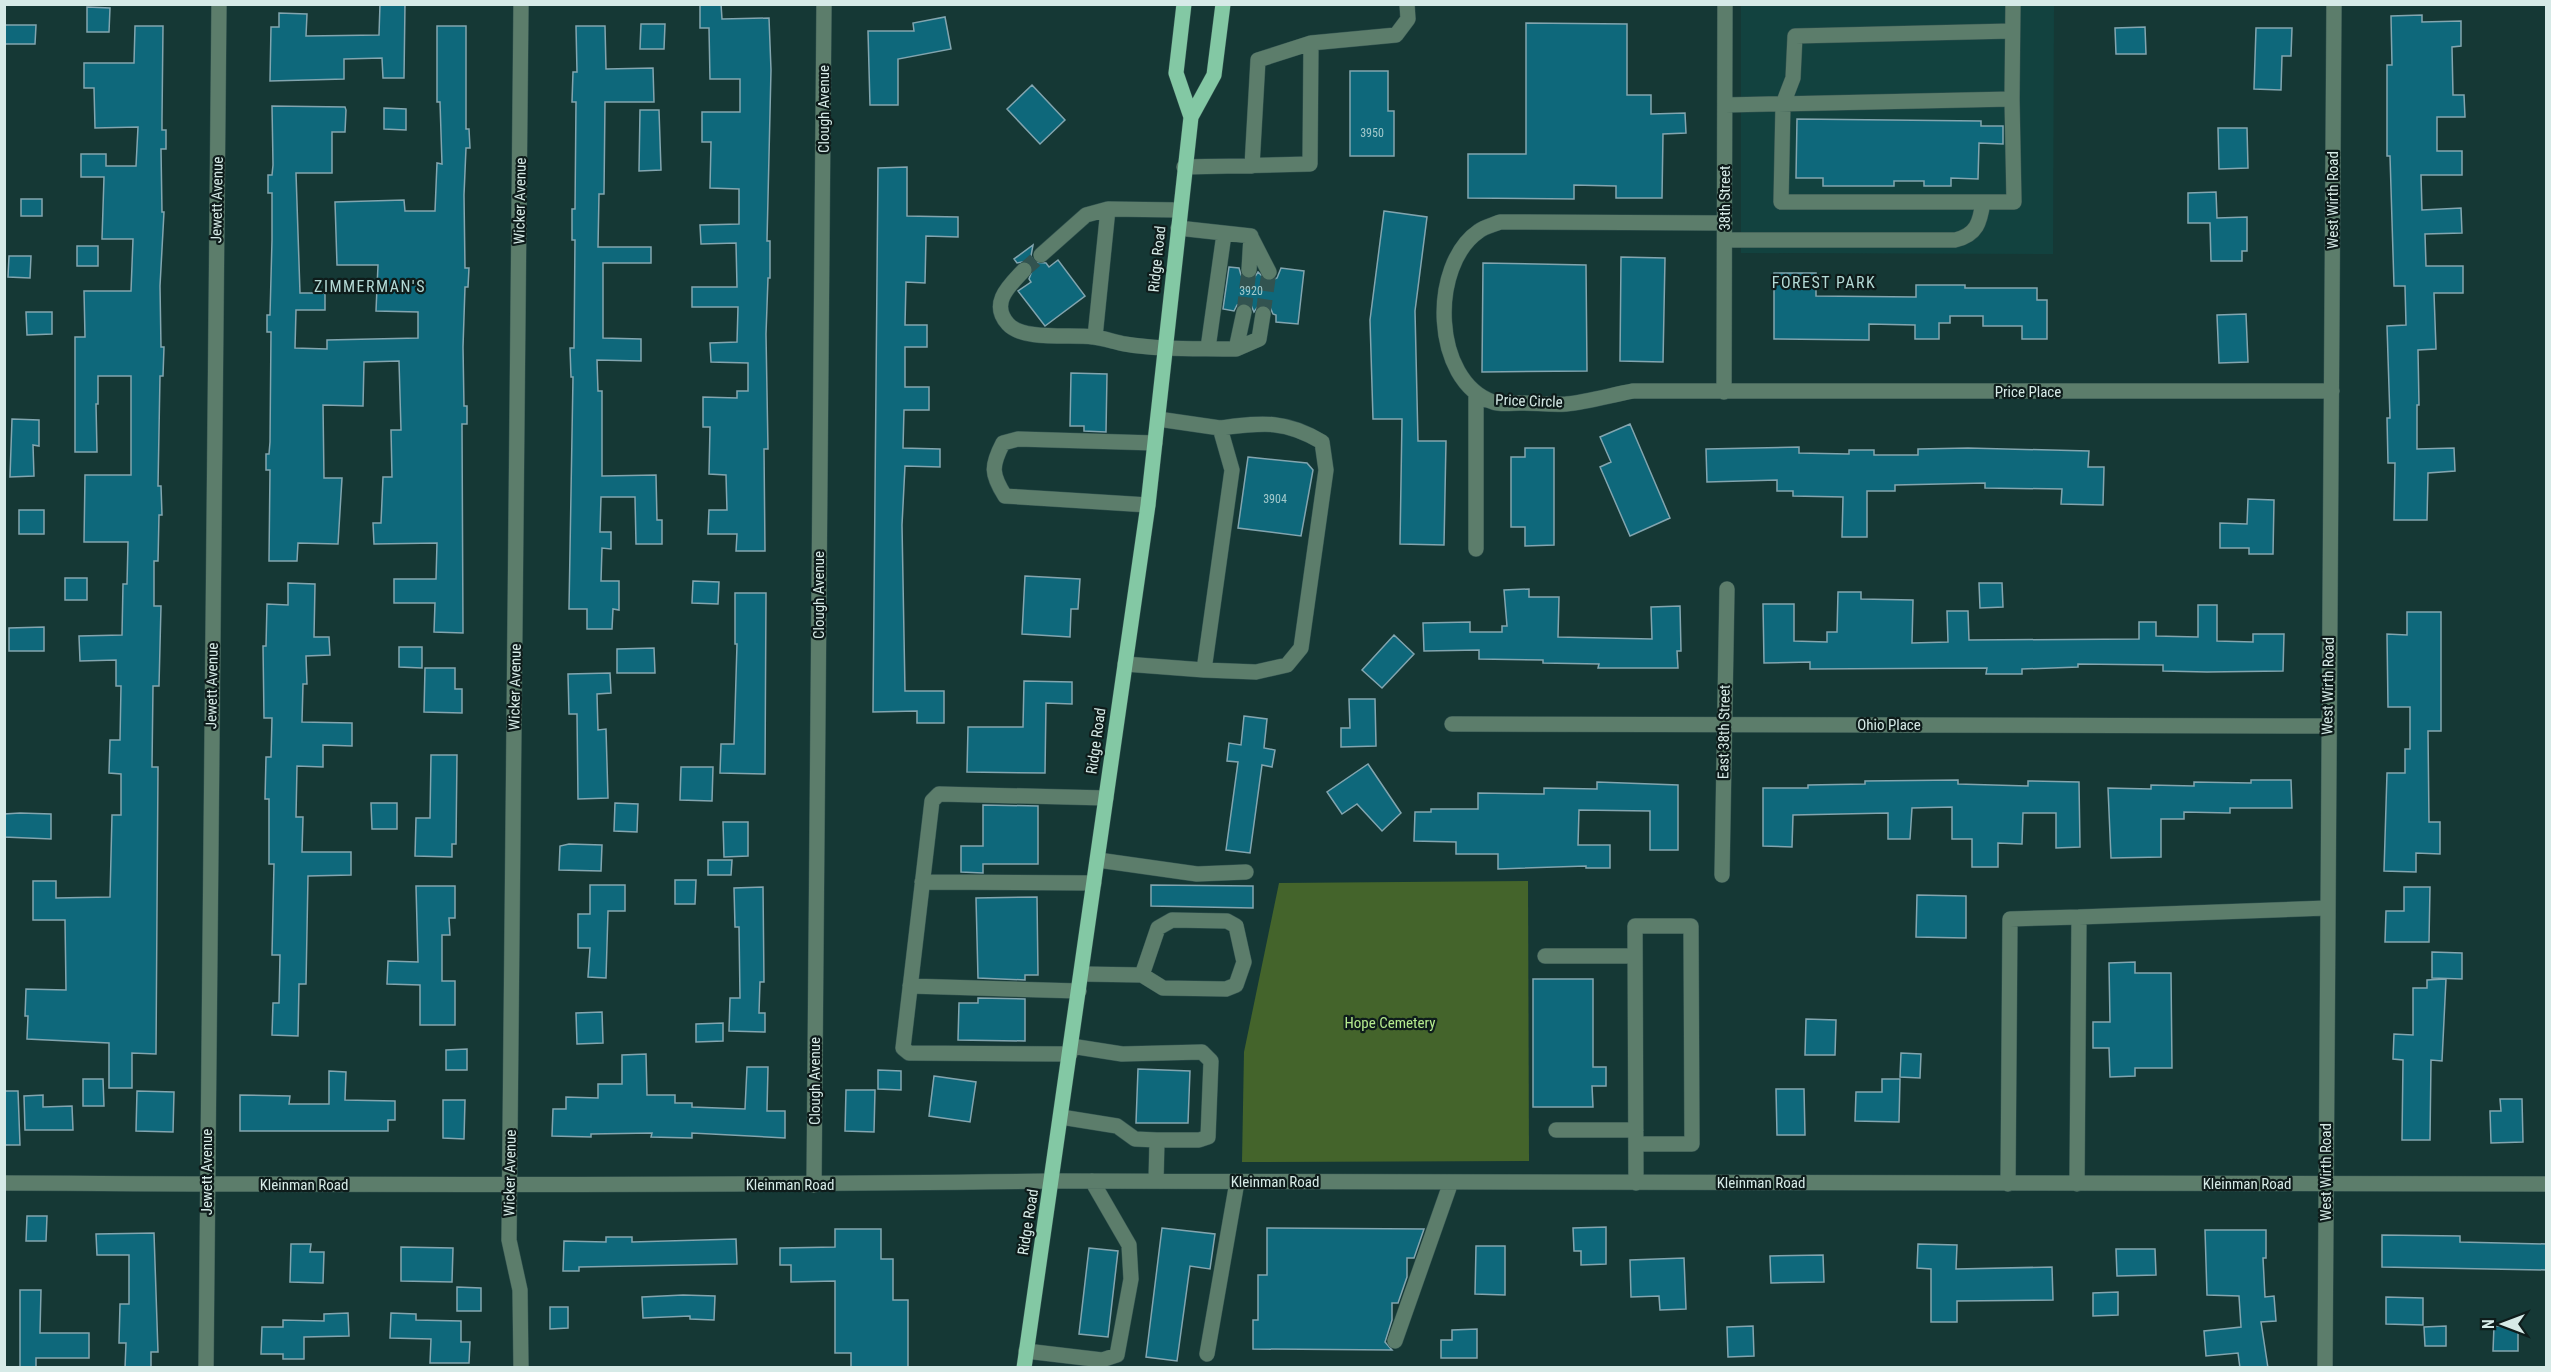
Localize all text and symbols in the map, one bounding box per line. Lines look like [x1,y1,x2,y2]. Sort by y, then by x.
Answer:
street label: Clough Avenue [815,65,833,153]
house number: 3950 [1360,126,1384,140]
street label: West Wirth Road [2324,151,2342,249]
street label: Jewett Avenue [207,157,227,243]
street label: Wicker Avenue [510,158,530,244]
street label: 38th Street [1716,165,1734,231]
street label: Ridge Road [1145,225,1169,293]
district label: FOREST PARK [1772,273,1876,292]
district label: ZIMMERMAN'S [314,277,426,296]
house number: 3920 [1239,284,1263,298]
street label: Price Place [1995,383,2061,401]
street label: Price Circle [1495,391,1563,411]
house number: 3904 [1263,492,1287,506]
street label: Clough Avenue [810,551,828,639]
street label: West Wirth Road [2318,637,2338,735]
street label: Jewett Avenue [202,643,222,729]
street label: Wicker Avenue [505,644,525,730]
street label: East 38th Street [1714,685,1734,779]
street label: Ridge Road [1082,707,1110,775]
street label: Ohio Place [1857,716,1921,734]
park label: Hope Cemetery [1345,1014,1435,1032]
street label: Clough Avenue [806,1037,824,1125]
street label: West Wirth Road [2317,1123,2335,1221]
street label: Jewett Avenue [198,1129,216,1215]
street label: Wicker Avenue [500,1130,520,1216]
street label: Kleinman Road [1231,1173,1319,1191]
street label: Kleinman Road [1717,1174,1805,1192]
street label: Kleinman Road [2203,1175,2291,1193]
street label: Kleinman Road [260,1176,348,1194]
street label: Kleinman Road [746,1176,834,1194]
street label: Ridge Road [1014,1188,1042,1256]
north arrow [2473,1294,2533,1354]
text: N [2479,1319,2498,1329]

